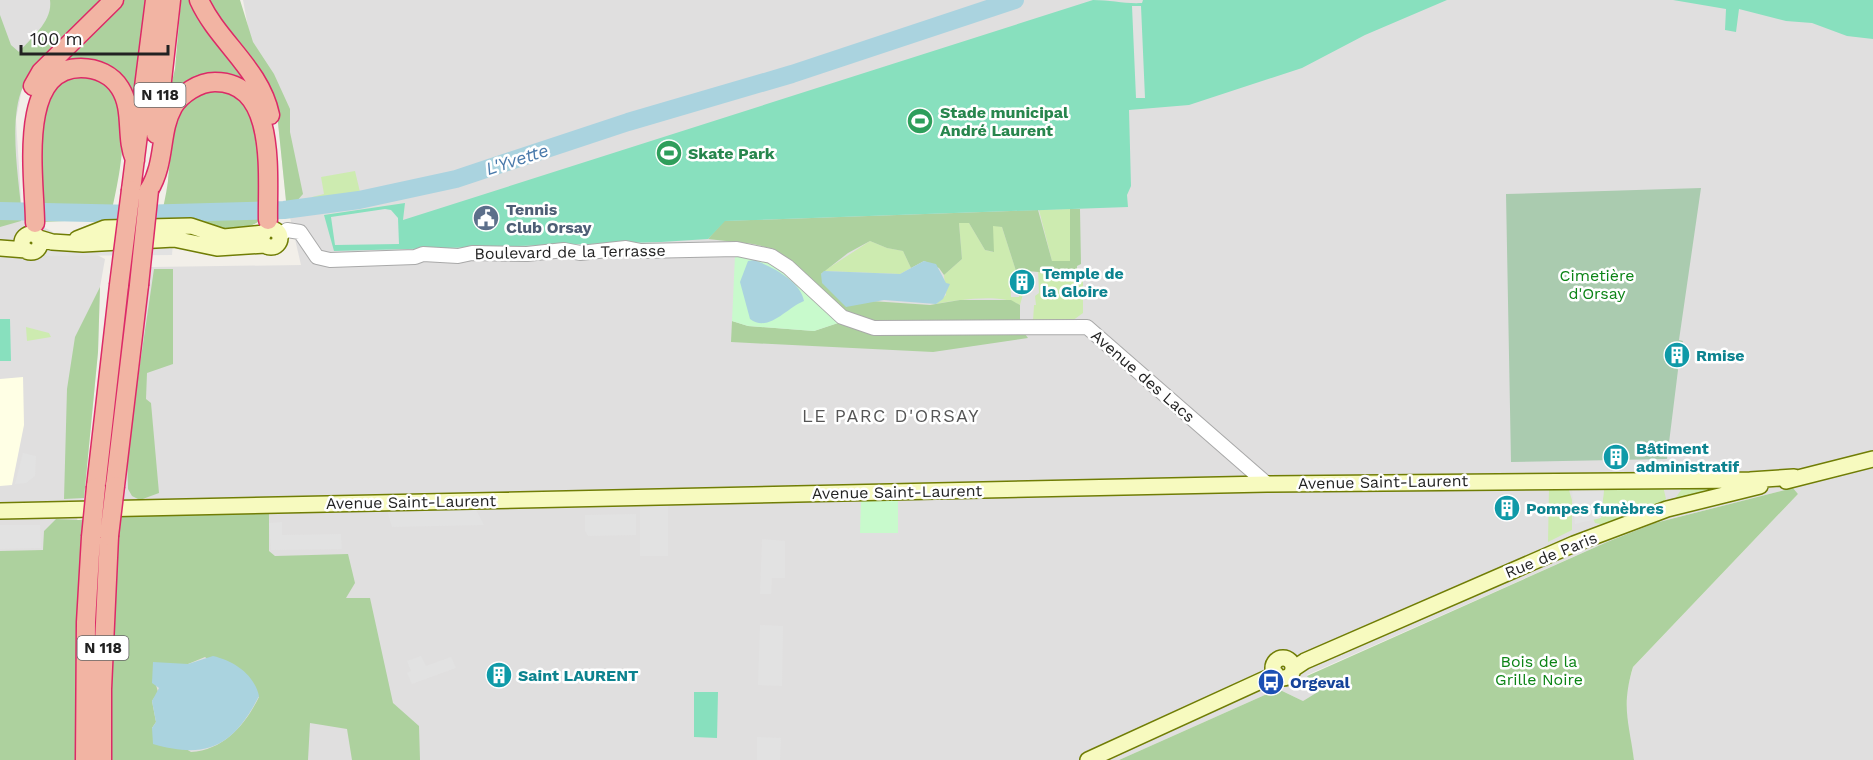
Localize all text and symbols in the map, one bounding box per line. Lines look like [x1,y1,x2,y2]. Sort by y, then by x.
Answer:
scale bar [21,18,168,56]
text: 100 m [30,28,83,49]
road number: N 118 [134,83,186,107]
place label: Stade municipal André Laurent [940,103,1069,140]
sports icon: Stade municipal André Laurent [905,106,935,136]
sports icon: Skate Park [654,138,684,168]
water label: L'Yvette [483,139,551,179]
place label: Skate Park [688,144,775,163]
place label: Tennis Club Orsay [506,200,592,237]
public building icon: Tennis Club Orsay [471,203,501,233]
street label: Boulevard de la Terrasse [474,241,666,263]
place label: Temple de la Gloire [1042,264,1124,301]
park label: Cimetière d'Orsay [1559,266,1635,303]
building icon: Temple de la Gloire [1007,267,1037,297]
street label: Avenue des Lacs [1087,326,1199,426]
building icon: Rmise [1662,340,1692,370]
place label: Rmise [1696,346,1744,365]
district label: LE PARC D'ORSAY [802,405,980,426]
place label: Bâtiment administratif [1636,439,1739,476]
building icon: Bâtiment administratif [1601,442,1631,472]
street label: Avenue Saint-Laurent [1298,471,1469,493]
street label: Avenue Saint-Laurent [812,481,983,503]
street label: Avenue Saint-Laurent [326,491,497,513]
building icon: Pompes funèbres [1492,493,1522,523]
place label: Pompes funèbres [1526,499,1664,518]
street label: Rue de Paris [1502,528,1600,582]
road number: N 118 [78,636,128,660]
park label: Bois de la Grille Noire [1495,652,1583,689]
building icon: Saint LAURENT [484,660,514,690]
place label: Saint LAURENT [518,666,639,685]
bus stop icon: Orgeval [1256,667,1286,697]
place label: Orgeval [1290,673,1351,692]

